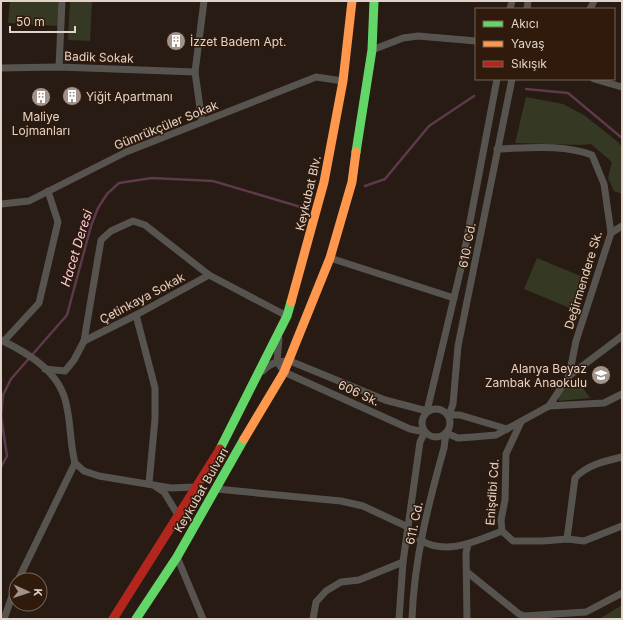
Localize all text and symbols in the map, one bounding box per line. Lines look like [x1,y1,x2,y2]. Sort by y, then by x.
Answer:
scale bar [10,8,75,34]
legend [475,8,615,80]
text: 50 m [16,14,45,29]
text: Akıcı [511,16,539,31]
building icon: İzzet Badem Apt. [165,30,187,52]
place label: İzzet Badem Apt. [190,34,286,49]
text: Yavaş [511,36,545,51]
street label: Badik Sokak [64,48,134,66]
text: Sıkışık [511,56,547,71]
building icon: Yiğit Apartmanı [61,85,83,107]
building icon: Maliye Lojmanları [30,86,52,108]
place label: Yiğit Apartmanı [86,89,173,104]
street label: Gümrükçüler Sokak [112,97,221,153]
place label: Maliye Lojmanları [12,109,70,138]
street label: Keykubat Blv. [292,154,324,232]
water label: Hacet Deresi [57,207,96,288]
street label: 610. Cd. [455,221,479,269]
street label: Değirmendere Sk. [561,229,605,331]
street label: Çetinkaya Sokak [97,269,188,327]
place label: Alanya Beyaz Zambak Anaokulu [485,361,587,390]
school or university icon: Alanya Beyaz Zambak Anaokulu [590,364,612,386]
street label: 606 Sk. [336,377,382,409]
street label: Keykubat Bulvarı [171,445,231,535]
street label: Enişdibi Cd. [482,458,502,526]
street label: 611. Cd. [402,500,426,546]
north arrow [8,572,48,612]
text: K [31,588,45,597]

